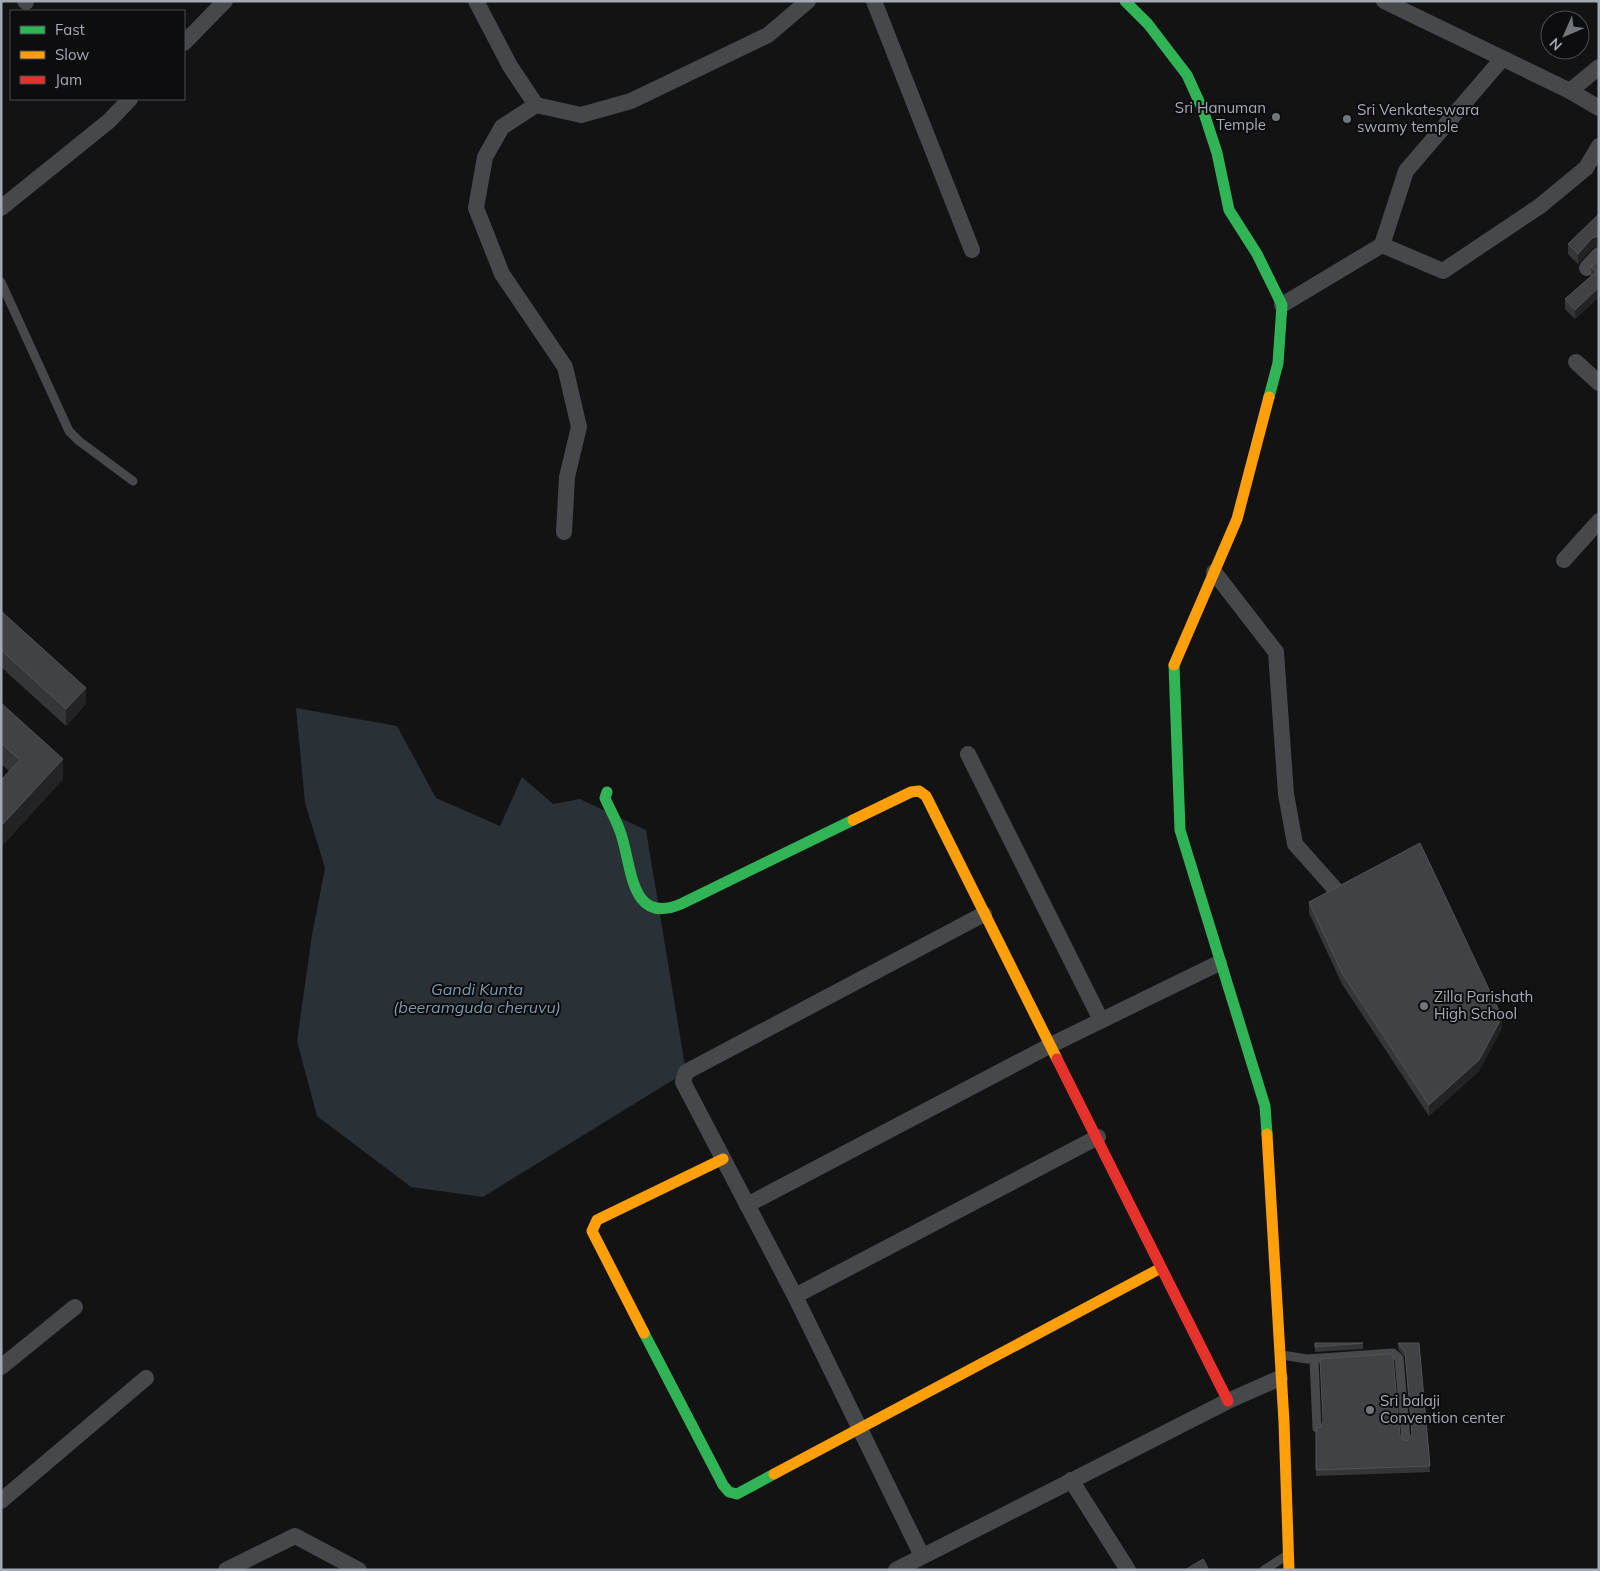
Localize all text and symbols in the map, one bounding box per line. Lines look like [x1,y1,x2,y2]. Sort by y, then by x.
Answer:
legend [10,10,185,100]
north arrow [1540,10,1590,60]
text: Fast [55,20,85,39]
text: N [1546,34,1566,54]
text: Slow [55,45,89,64]
text: Jam [55,70,82,89]
place label: Sri Hanuman Temple [1175,98,1266,134]
place label: Sri Venkateswara swamy temple [1357,100,1479,136]
marker: Sri Hanuman Temple [1270,111,1282,123]
marker: Sri Venkateswara swamy temple [1341,113,1353,125]
water label: Gandi Kunta (beeramguda cheruvu) [393,979,561,1017]
place label: Zilla Parishath High School [1434,987,1533,1023]
marker: Zilla Parishath High School [1418,1000,1430,1012]
place label: Sri balaji Convention center [1380,1391,1505,1427]
marker: Sri balaji Convention center [1364,1404,1376,1416]

